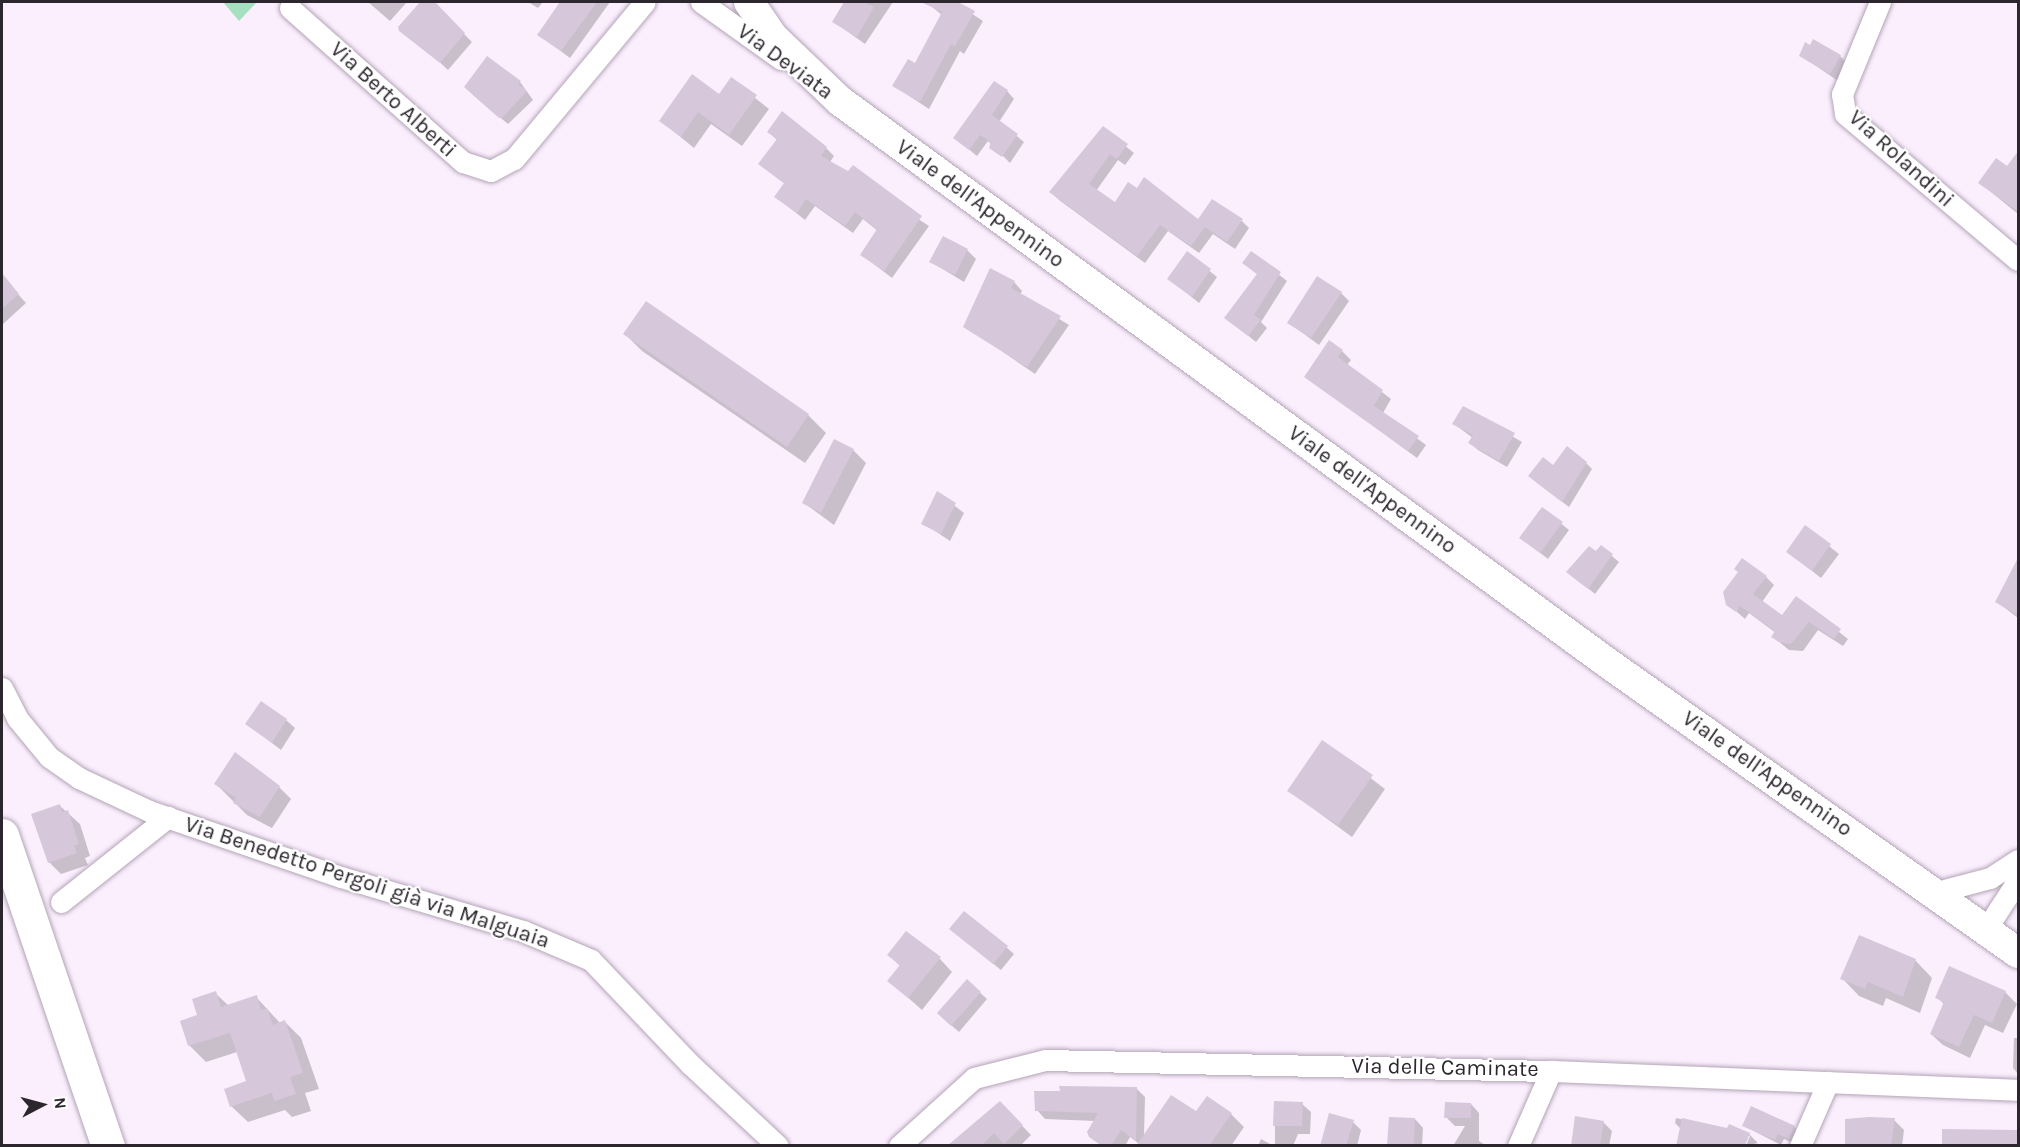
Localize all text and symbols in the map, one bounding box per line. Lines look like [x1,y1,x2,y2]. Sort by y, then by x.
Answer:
street label: Via Deviata [732,18,838,106]
street label: Via Berto Alberti [324,36,462,164]
street label: Via Rolandini [1843,105,1959,213]
street label: Viale dell'Appennino [891,134,1069,274]
street label: Viale dell'Appennino [1283,420,1461,560]
street label: Viale dell'Appennino [1677,705,1857,843]
street label: Via Benedetto Pergoli già via Malguaia [181,811,553,955]
street label: Via delle Caminate [1351,1053,1539,1083]
north arrow [12,1075,72,1135]
text: N [50,1096,70,1110]

